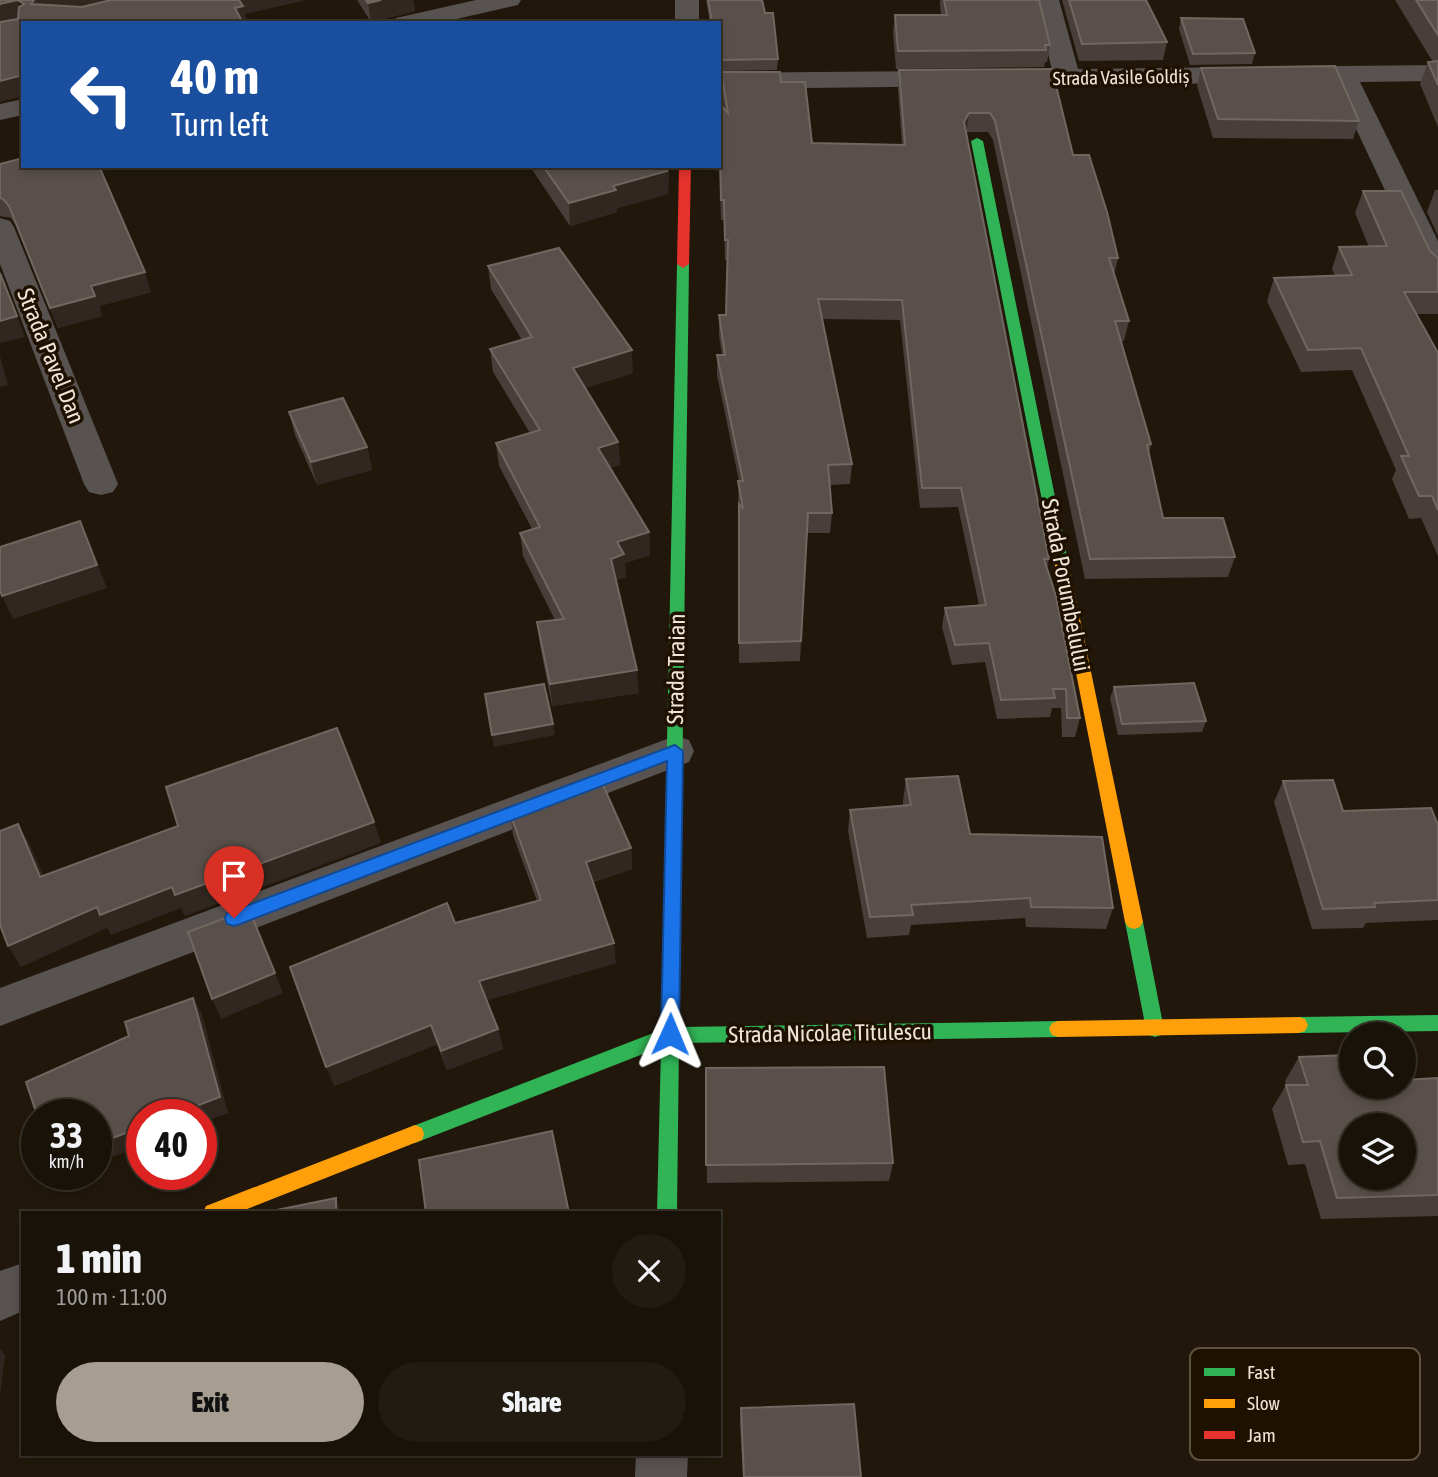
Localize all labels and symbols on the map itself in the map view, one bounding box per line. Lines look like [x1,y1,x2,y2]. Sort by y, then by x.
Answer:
street label: Strada Vasile Goldiș [1053,65,1190,89]
street label: Strada Pavel Dan [12,285,90,427]
street label: Strada Porumbelului [1037,496,1095,674]
street label: Strada Traian [662,613,690,725]
pin [204,846,264,918]
position arrow [633,997,707,1071]
street label: Strada Nicolae Titulescu [728,1018,932,1048]
speed limit sign: 40 [126,1099,217,1190]
legend [1190,1348,1420,1460]
text: Fast [1247,1361,1275,1383]
text: Slow [1247,1392,1281,1414]
text: Jam [1247,1424,1276,1446]

